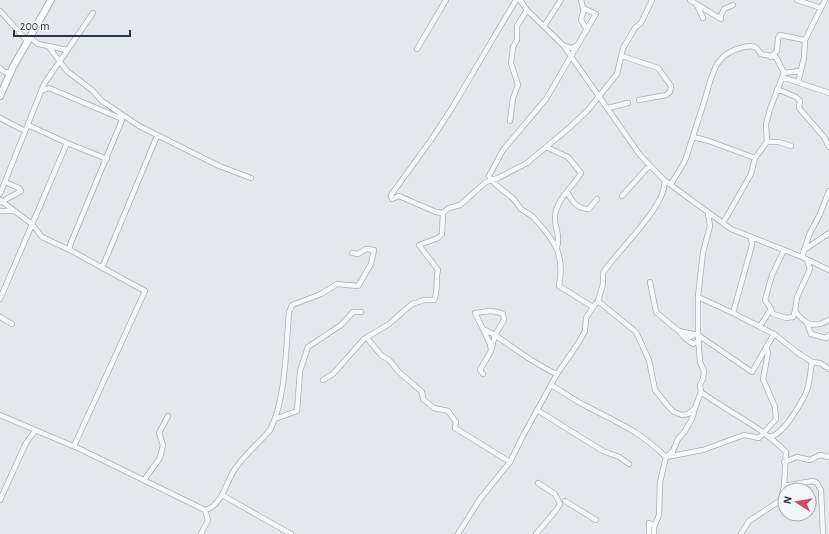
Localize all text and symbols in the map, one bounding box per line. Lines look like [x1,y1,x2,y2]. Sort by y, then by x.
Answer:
scale bar [14,12,130,38]
text: 200 m [20,20,50,32]
north arrow [777,482,817,522]
text: N [782,495,794,505]

